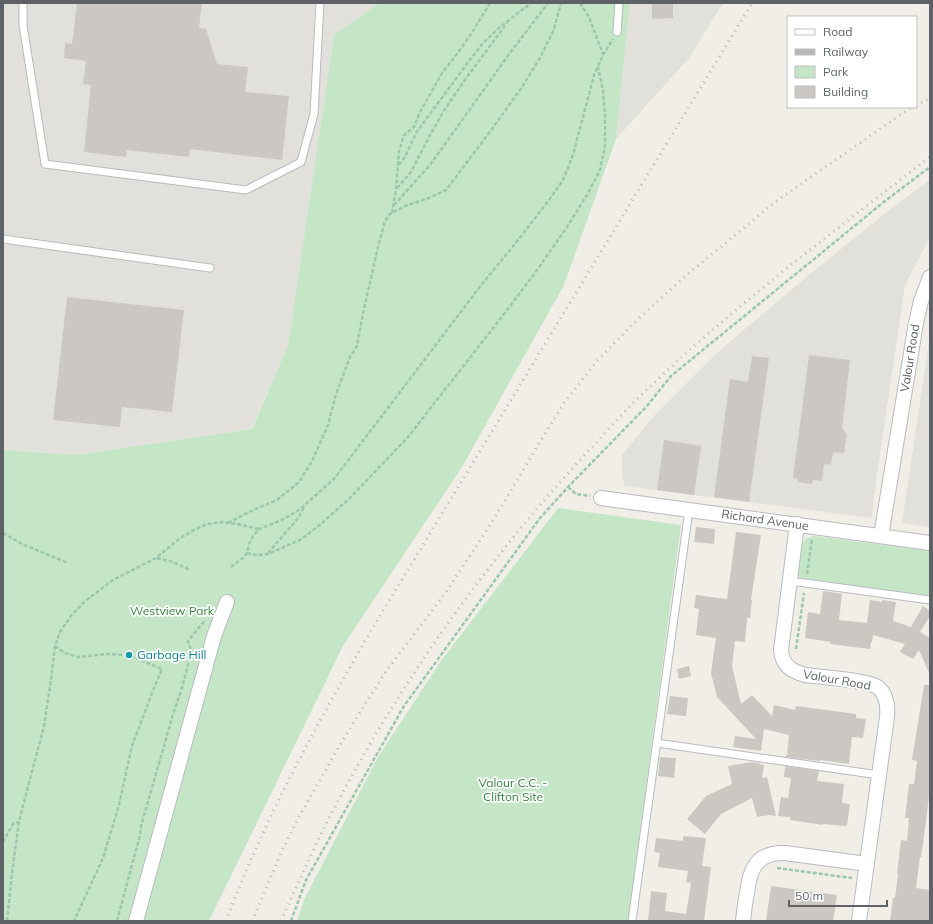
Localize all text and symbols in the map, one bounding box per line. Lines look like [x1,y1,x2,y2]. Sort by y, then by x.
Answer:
legend [787,16,917,108]
text: Road [823,24,852,39]
text: Railway [823,44,869,59]
text: Park [823,64,849,79]
text: Building [823,84,868,99]
street label: Valour Road [897,323,922,393]
street label: Richard Avenue [721,506,810,533]
park label: Westview Park [130,603,215,618]
place label: Garbage Hill [137,647,206,662]
marker: Garbage Hill [124,650,134,660]
street label: Valour Road [802,666,872,693]
park label: Valour C.C. - Clifton Site [479,775,547,804]
scale bar [789,882,887,908]
text: 50 m [795,888,823,903]

